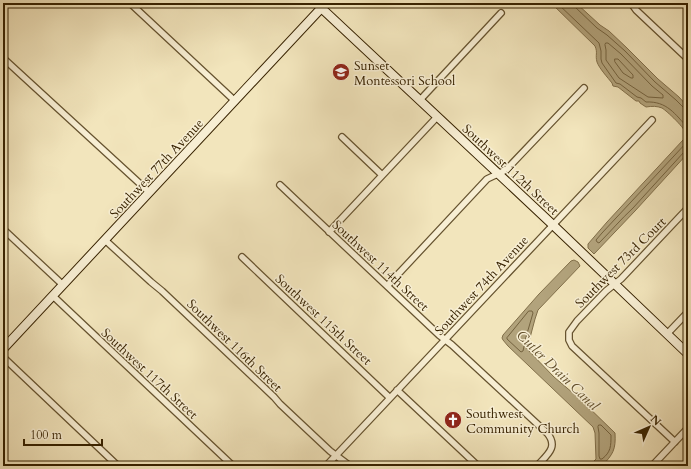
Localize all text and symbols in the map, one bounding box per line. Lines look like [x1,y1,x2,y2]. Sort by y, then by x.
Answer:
place label: Sunset Montessori School [354,57,456,90]
school or university icon: Sunset Montessori School [331,62,351,82]
street label: Southwest 77th Avenue [106,115,208,223]
street label: Southwest 112th Street [458,120,563,219]
street label: Southwest 73rd Court [571,213,670,312]
street label: Southwest 114th Street [328,216,433,315]
street label: Southwest 74th Avenue [431,232,533,340]
street label: Southwest 115th Street [271,270,376,369]
street label: Southwest 116th Street [183,295,286,396]
street label: Southwest 117th Street [97,324,202,423]
water label: Cutler Drain Canal [512,326,604,416]
place label: Southwest Community Church [466,405,580,438]
north arrow [629,407,669,447]
church icon: Southwest Community Church [443,410,463,430]
text: N [647,412,665,429]
scale bar [24,421,102,447]
text: 100 m [30,427,63,443]

